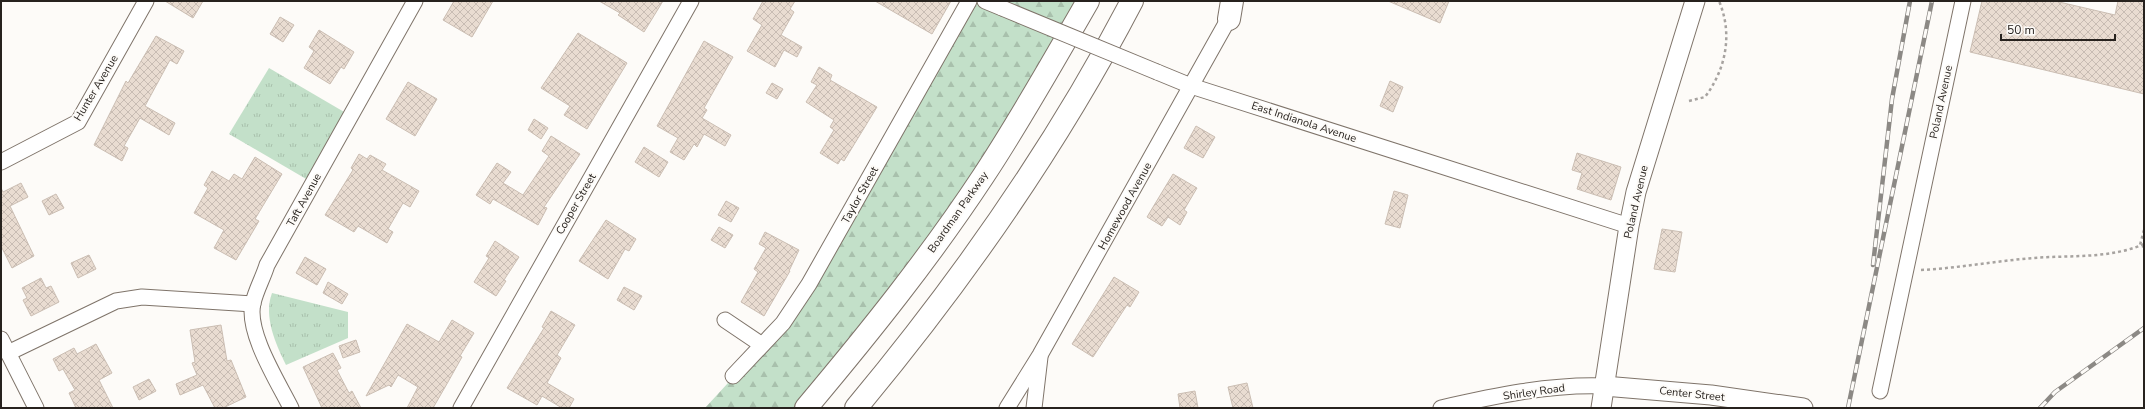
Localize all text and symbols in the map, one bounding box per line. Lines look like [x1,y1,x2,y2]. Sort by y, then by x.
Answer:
scale bar [2001,16,2115,42]
text: 50 m [2007,22,2035,38]
street label: Hunter Avenue [70,52,122,124]
street label: Poland Avenue [1926,64,1956,140]
street label: East Indianola Avenue [1250,98,1359,146]
street label: Homewood Avenue [1095,159,1155,252]
street label: Taylor Street [838,164,882,226]
street label: Poland Avenue [1620,164,1652,240]
street label: Boardman Parkway [924,168,992,256]
street label: Taft Avenue [283,170,325,229]
street label: Cooper Street [552,171,600,237]
street label: Shirley Road [1502,380,1566,404]
street label: Center Street [1659,383,1726,405]

